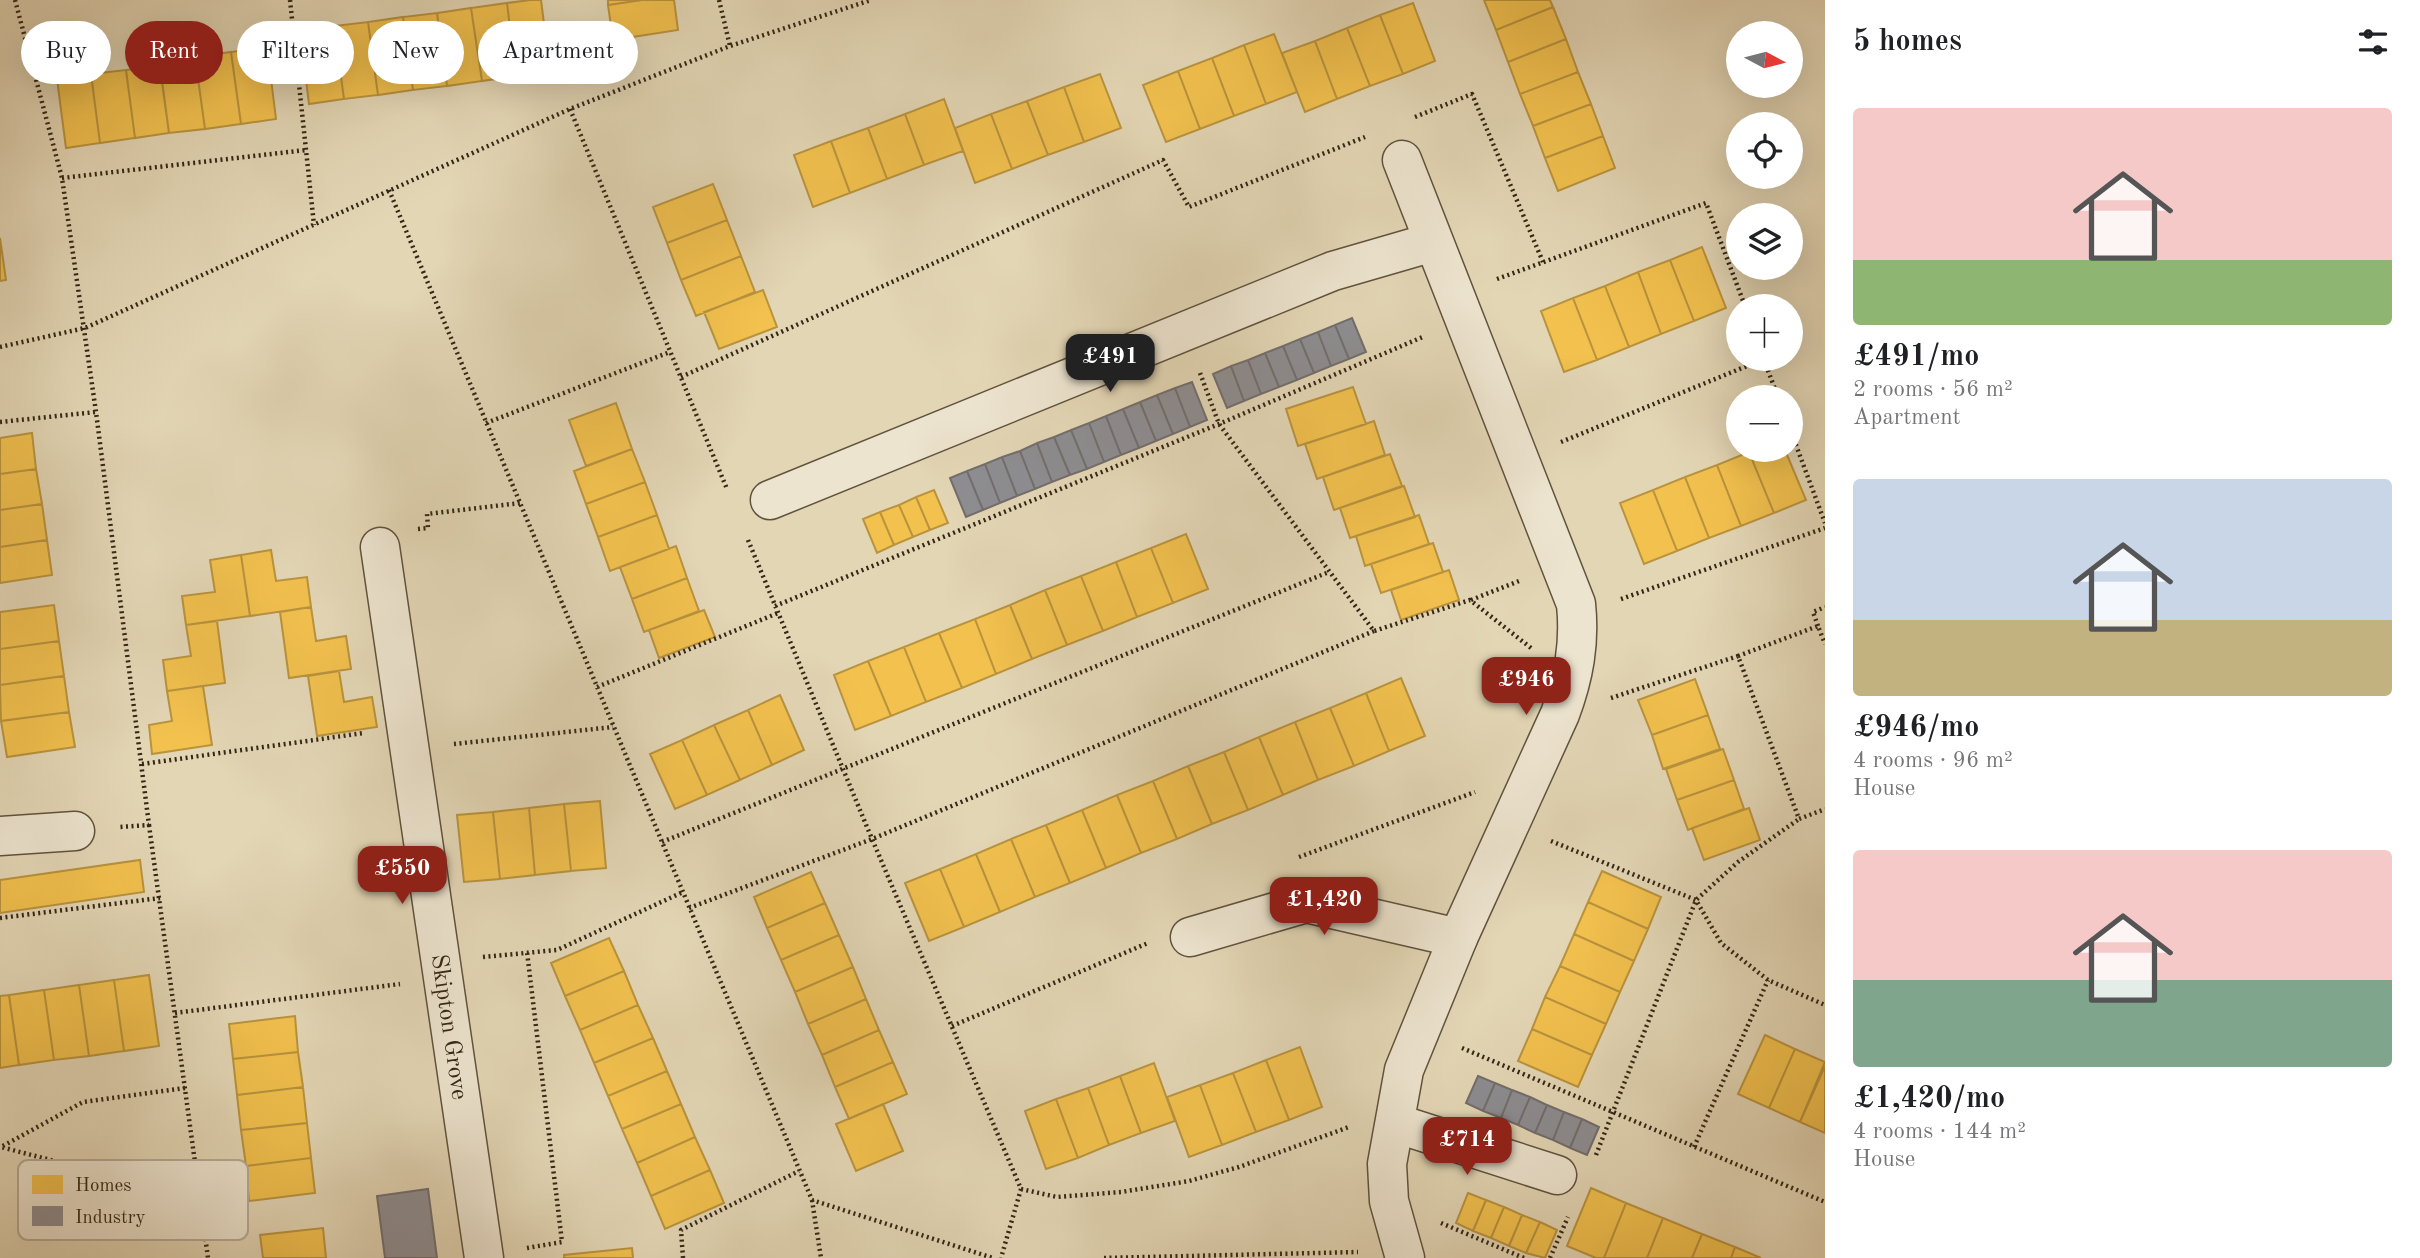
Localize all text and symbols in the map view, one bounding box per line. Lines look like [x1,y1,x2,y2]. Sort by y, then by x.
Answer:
chip: Buy [21,21,111,84]
chip: Rent [125,21,223,84]
chip: Filters [237,21,354,84]
chip: New [368,21,464,84]
chip: Apartment [478,21,638,84]
north arrow [1726,21,1802,98]
map controls [1726,21,1803,462]
icon: filters [2354,23,2392,61]
text: 5 homes [1853,27,1962,57]
button: locate [1726,112,1803,189]
icon: home [2060,153,2186,279]
button: layers [1726,203,1803,280]
button: + [1726,294,1803,371]
pin: £491 [1069,334,1151,394]
text: £491/mo [1853,342,1979,372]
text: £491 [1082,345,1138,368]
text: 2 rooms · 56 m² [1853,378,2013,401]
button: − [1726,385,1803,462]
text: Apartment [1853,406,1961,429]
icon: home [2060,524,2186,650]
pin: £946 [1485,658,1567,717]
text: £946 [1498,668,1554,691]
text: £946/mo [1853,713,1979,743]
text: 4 rooms · 96 m² [1853,749,2013,772]
text: House [1853,777,1915,800]
pin: £550 [361,846,443,906]
text: £550 [374,857,430,880]
pin: £1,420 [1267,878,1381,937]
text: £1,420 [1286,888,1362,911]
icon: home [2060,895,2186,1021]
street label: Skipton Grove [426,953,471,1102]
text: £1,420/mo [1853,1084,2005,1114]
pin: £714 [1426,1118,1508,1177]
text: 4 rooms · 144 m² [1853,1120,2026,1143]
text: £714 [1439,1128,1495,1151]
text: House [1853,1148,1915,1171]
legend [18,1160,248,1240]
text: Homes [75,1177,131,1196]
text: Industry [75,1209,146,1228]

